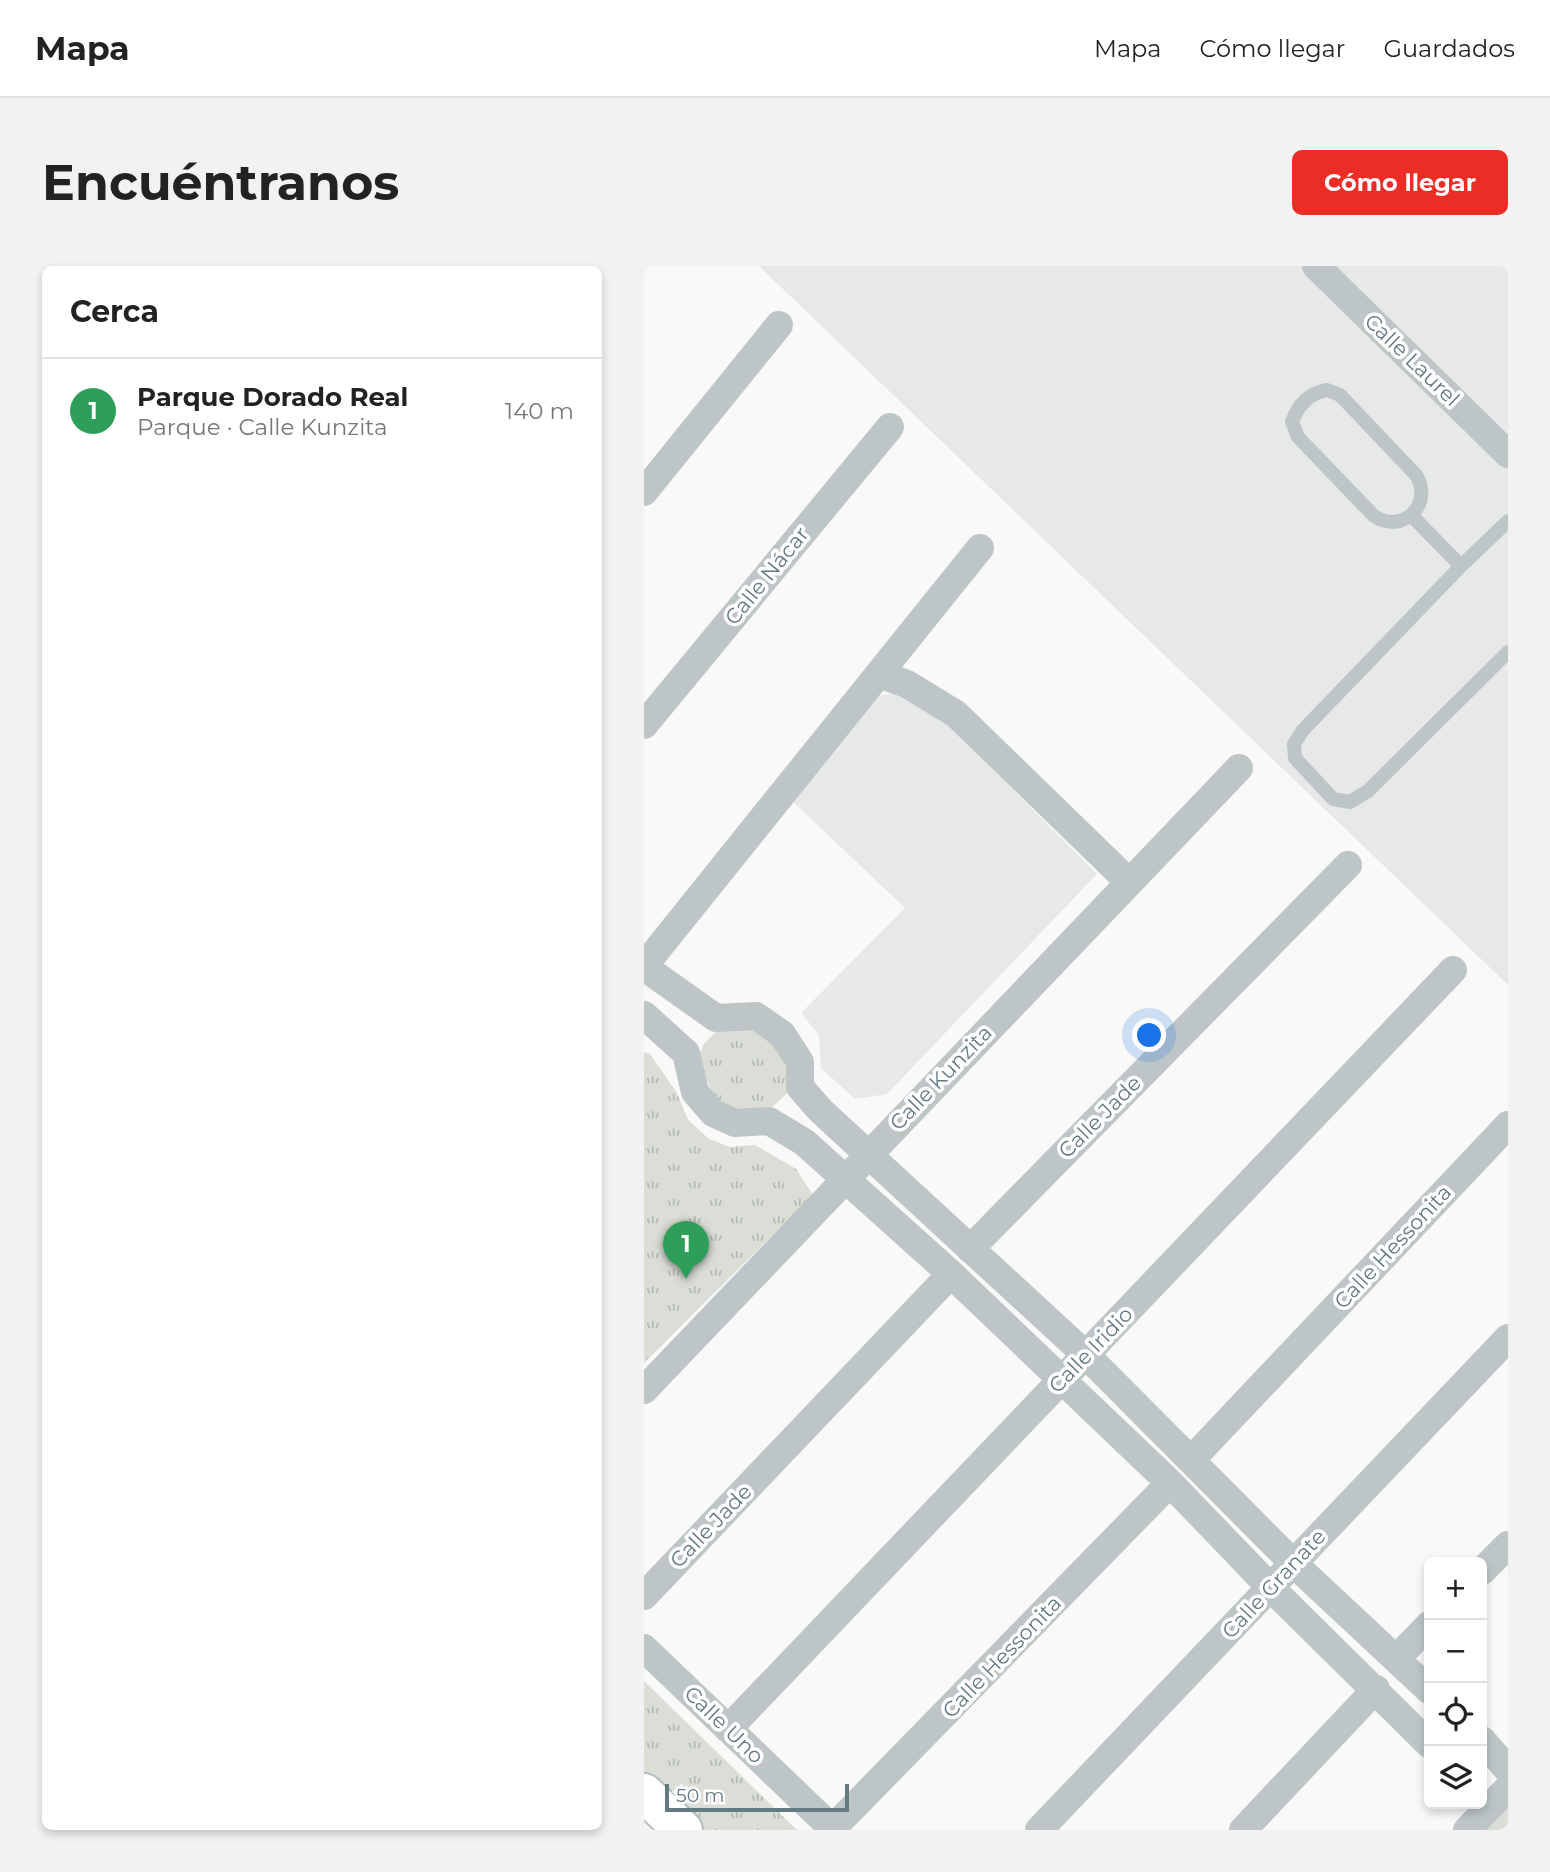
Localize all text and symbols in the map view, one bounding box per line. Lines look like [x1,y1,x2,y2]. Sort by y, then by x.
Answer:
text: Mapa [35,28,130,68]
text: Mapa [1094,34,1161,63]
text: Cómo llegar [1199,34,1345,63]
text: Guardados [1383,34,1515,63]
button: Cómo llegar [1292,150,1508,215]
text: Encuéntranos [42,153,399,212]
text: Cerca [70,293,159,330]
street label: Calle Laurel [1360,308,1465,411]
text: Parque Dorado Real [137,381,408,413]
text: 1 [88,397,98,425]
text: 140 m [505,397,574,425]
text: Parque · Calle Kunzita [137,413,388,441]
street label: Calle Nácar [720,522,814,630]
your location [1132,1018,1166,1052]
street label: Calle Kunzita [884,1020,997,1135]
street label: Calle Jade [1053,1070,1146,1163]
street label: Calle Hessonita [1329,1180,1456,1314]
pin: 1 [663,1221,709,1279]
street label: Calle Iridio [1043,1301,1138,1398]
street label: Calle Jade [665,1479,757,1573]
street label: Calle Granate [1217,1524,1331,1643]
map controls [1424,1557,1487,1809]
button: + [1424,1557,1487,1620]
street label: Calle Hessonita [937,1590,1066,1723]
button: − [1424,1620,1487,1683]
street label: Calle Uno [679,1681,769,1769]
button: locate [1424,1683,1487,1746]
button: layers [1424,1746,1487,1809]
scale bar [665,1781,849,1813]
text: 50 m [676,1784,724,1807]

